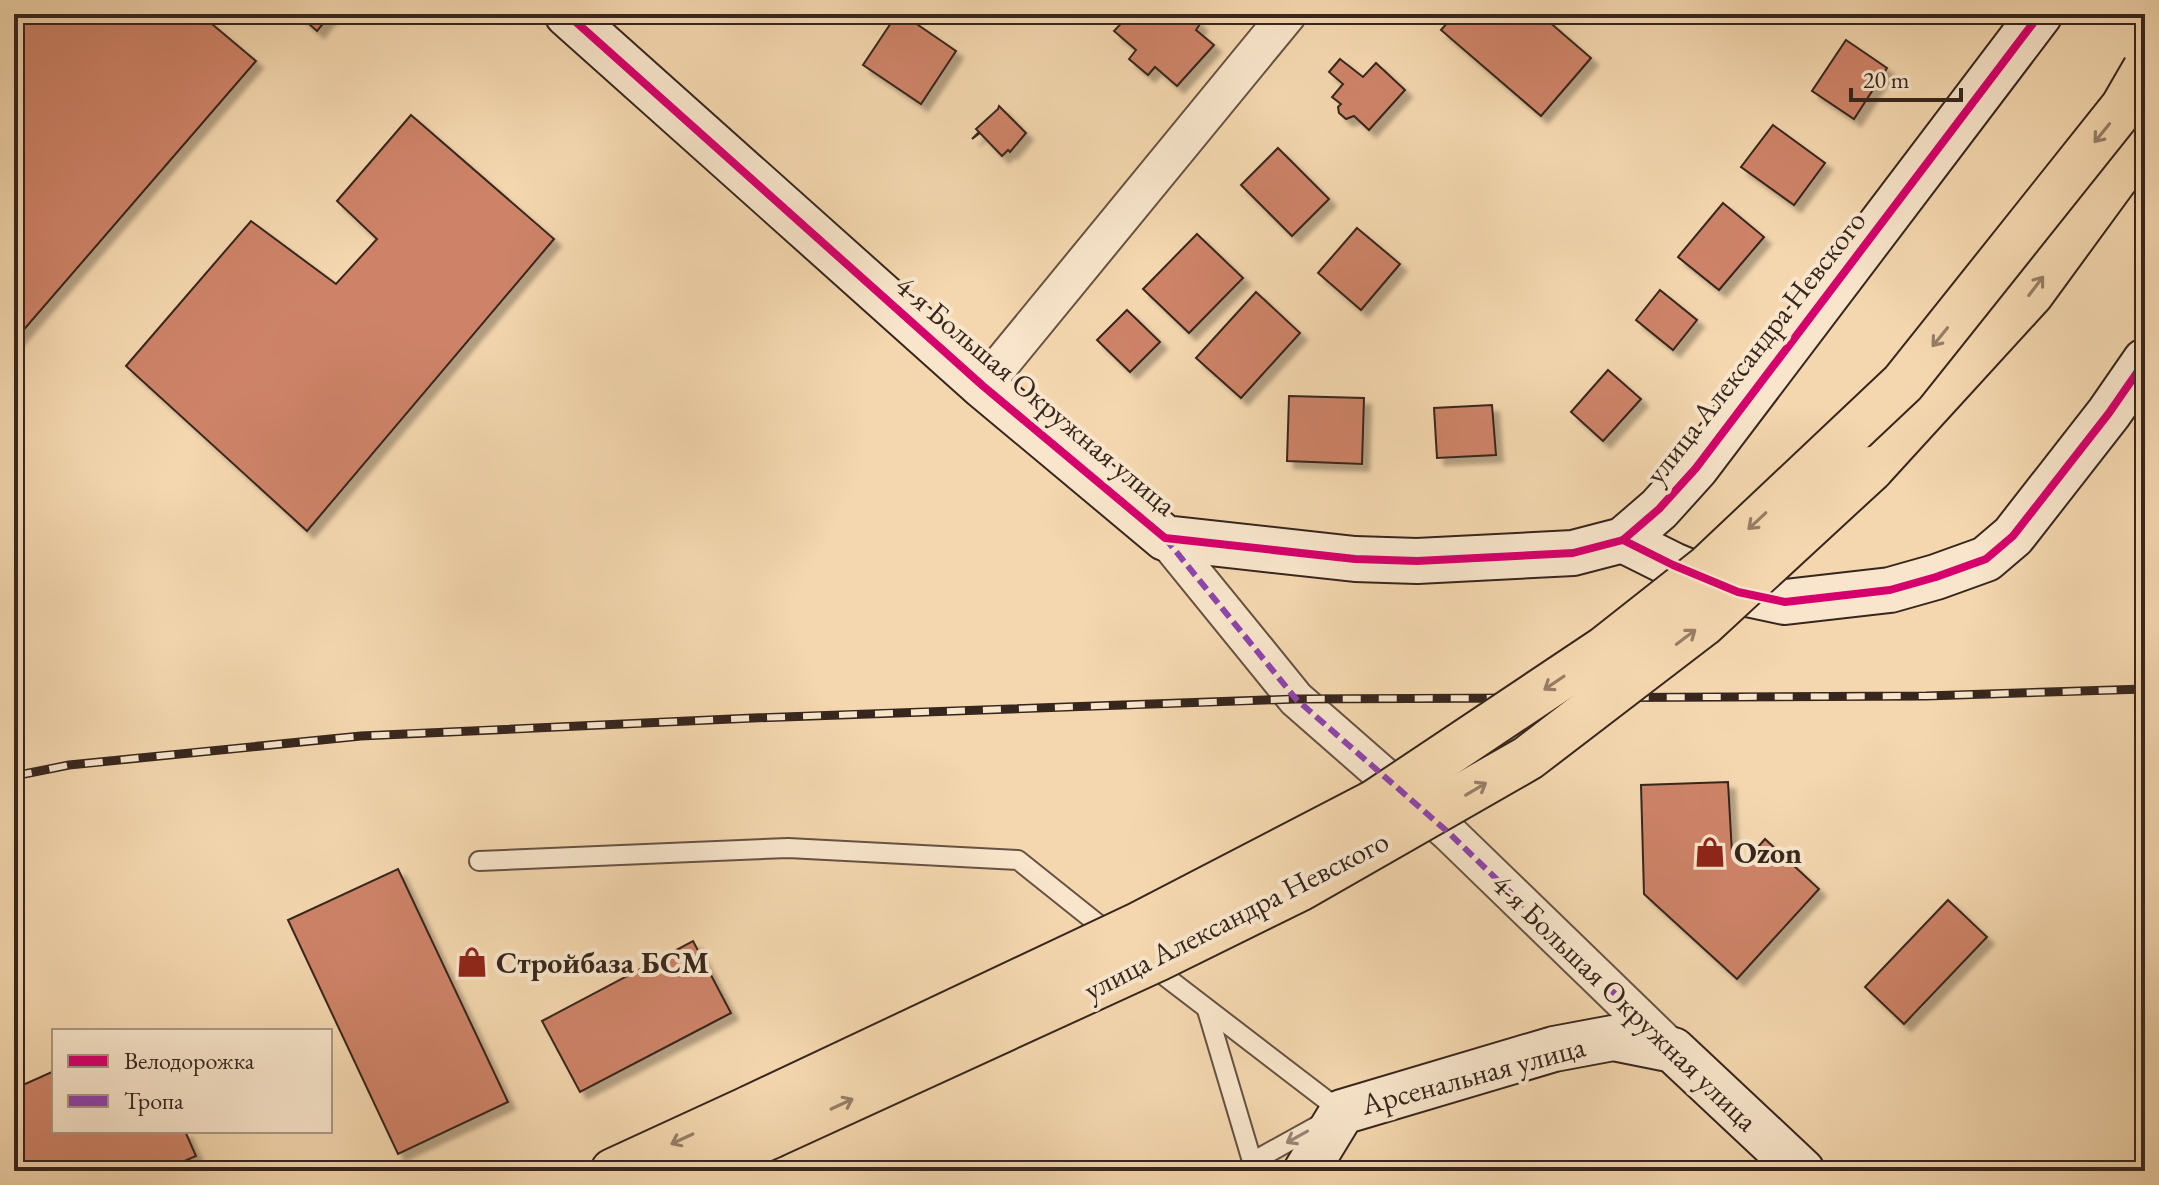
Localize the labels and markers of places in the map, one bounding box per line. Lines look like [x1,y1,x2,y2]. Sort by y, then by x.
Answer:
place label: Ozon [1734,833,1802,872]
shop icon: Ozon [1693,835,1727,869]
place label: Стройбаза БСМ [496,943,709,982]
shop icon: Стройбаза БСМ [455,945,489,979]

